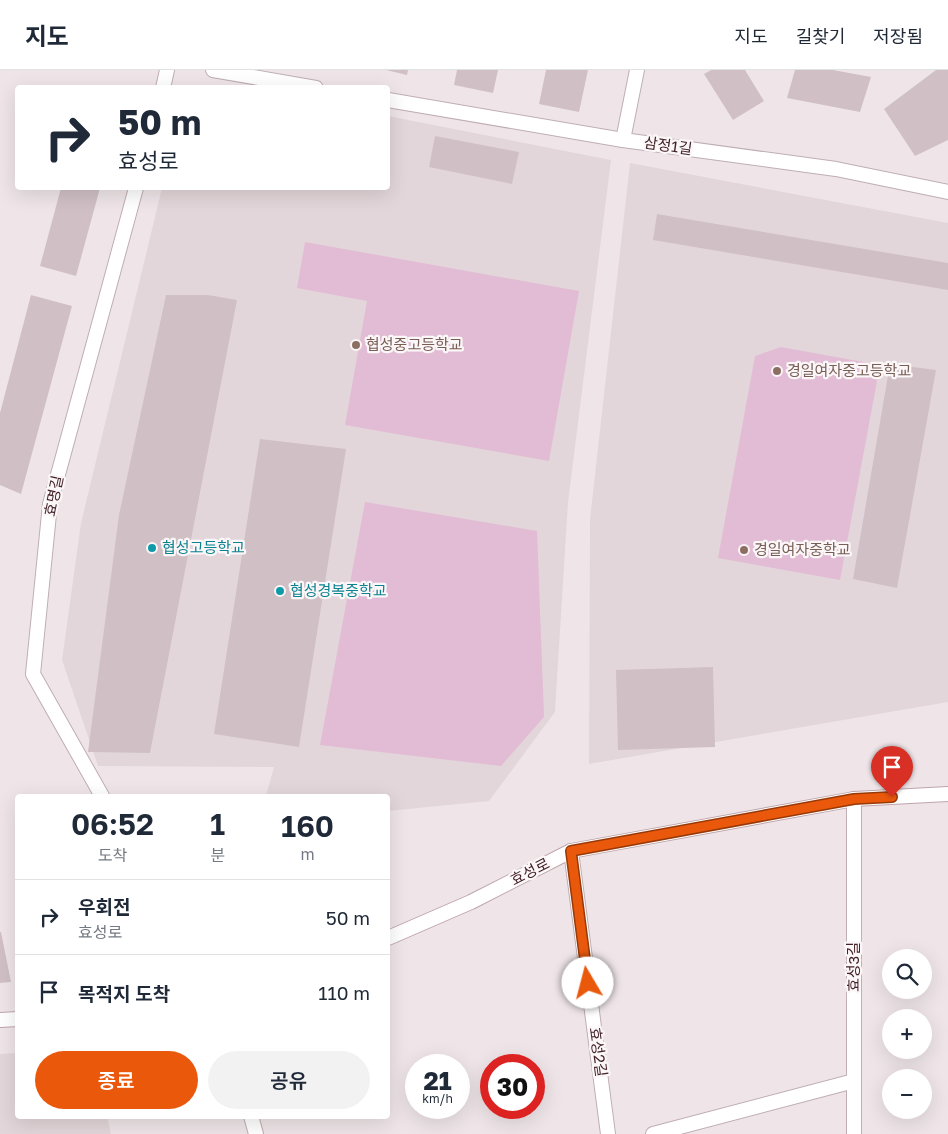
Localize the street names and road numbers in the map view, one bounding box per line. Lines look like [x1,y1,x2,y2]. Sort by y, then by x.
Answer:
street label: 삼정1길 [643,133,693,157]
street label: 효명길 [40,474,66,518]
street label: 효성로 [507,854,552,889]
street label: 효성3길 [844,942,862,992]
street label: 효성2길 [587,1026,611,1078]

